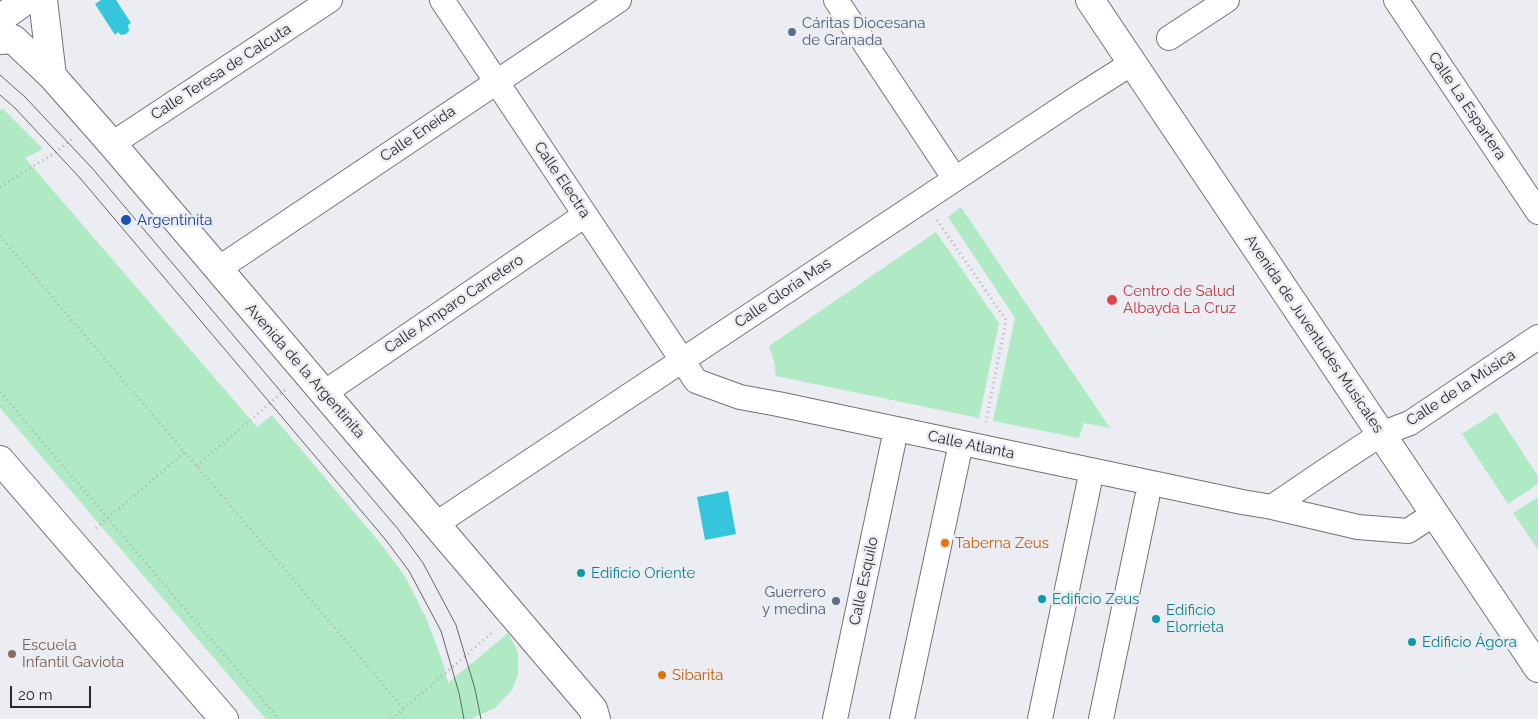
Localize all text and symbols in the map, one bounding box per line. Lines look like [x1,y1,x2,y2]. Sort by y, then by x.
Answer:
place label: Cáritas Diocesana de Granada [802,14,925,49]
street label: Calle Teresa de Calcuta [148,20,294,124]
marker: Cáritas Diocesana de Granada [786,26,798,38]
street label: Calle La Espartera [1424,49,1510,163]
street label: Calle Eneida [377,102,459,166]
street label: Calle Electra [530,139,594,221]
place label: Argentinita [137,211,212,229]
marker: Argentinita [119,213,133,227]
street label: Avenida de Juventudes Musicales [1241,232,1387,436]
street label: Calle Amparo Carretero [381,251,527,357]
street label: Calle Gloria Mas [732,254,834,332]
place label: Centro de Salud Albayda La Cruz [1123,282,1236,317]
marker: Centro de Salud Albayda La Cruz [1105,293,1119,307]
street label: Avenida de la Argentinita [241,300,369,442]
street label: Calle de la Música [1403,346,1519,430]
street label: Calle Atlanta [926,427,1016,463]
place label: Taberna Zeus [955,534,1049,552]
street label: Calle Esquilo [846,535,882,627]
marker: Taberna Zeus [939,537,951,549]
place label: Edificio Oriente [591,564,695,582]
marker: Edificio Oriente [575,567,587,579]
place label: Guerrero y medina [762,583,826,618]
place label: Edificio Zeus [1052,590,1139,608]
marker: Edificio Zeus [1036,593,1048,605]
marker: Guerrero y medina [830,595,842,607]
place label: Edificio Elorrieta [1166,601,1224,636]
marker: Edificio Elorrieta [1150,613,1162,625]
place label: Edificio Ágora [1422,633,1517,651]
place label: Escuela Infantil Gaviota [22,636,124,671]
marker: Edificio Ágora [1406,636,1418,648]
marker: Escuela Infantil Gaviota [6,648,18,660]
place label: Sibarita [672,666,724,684]
marker: Sibarita [656,669,668,681]
scale bar [12,676,94,708]
text: 20 m [18,686,53,704]

